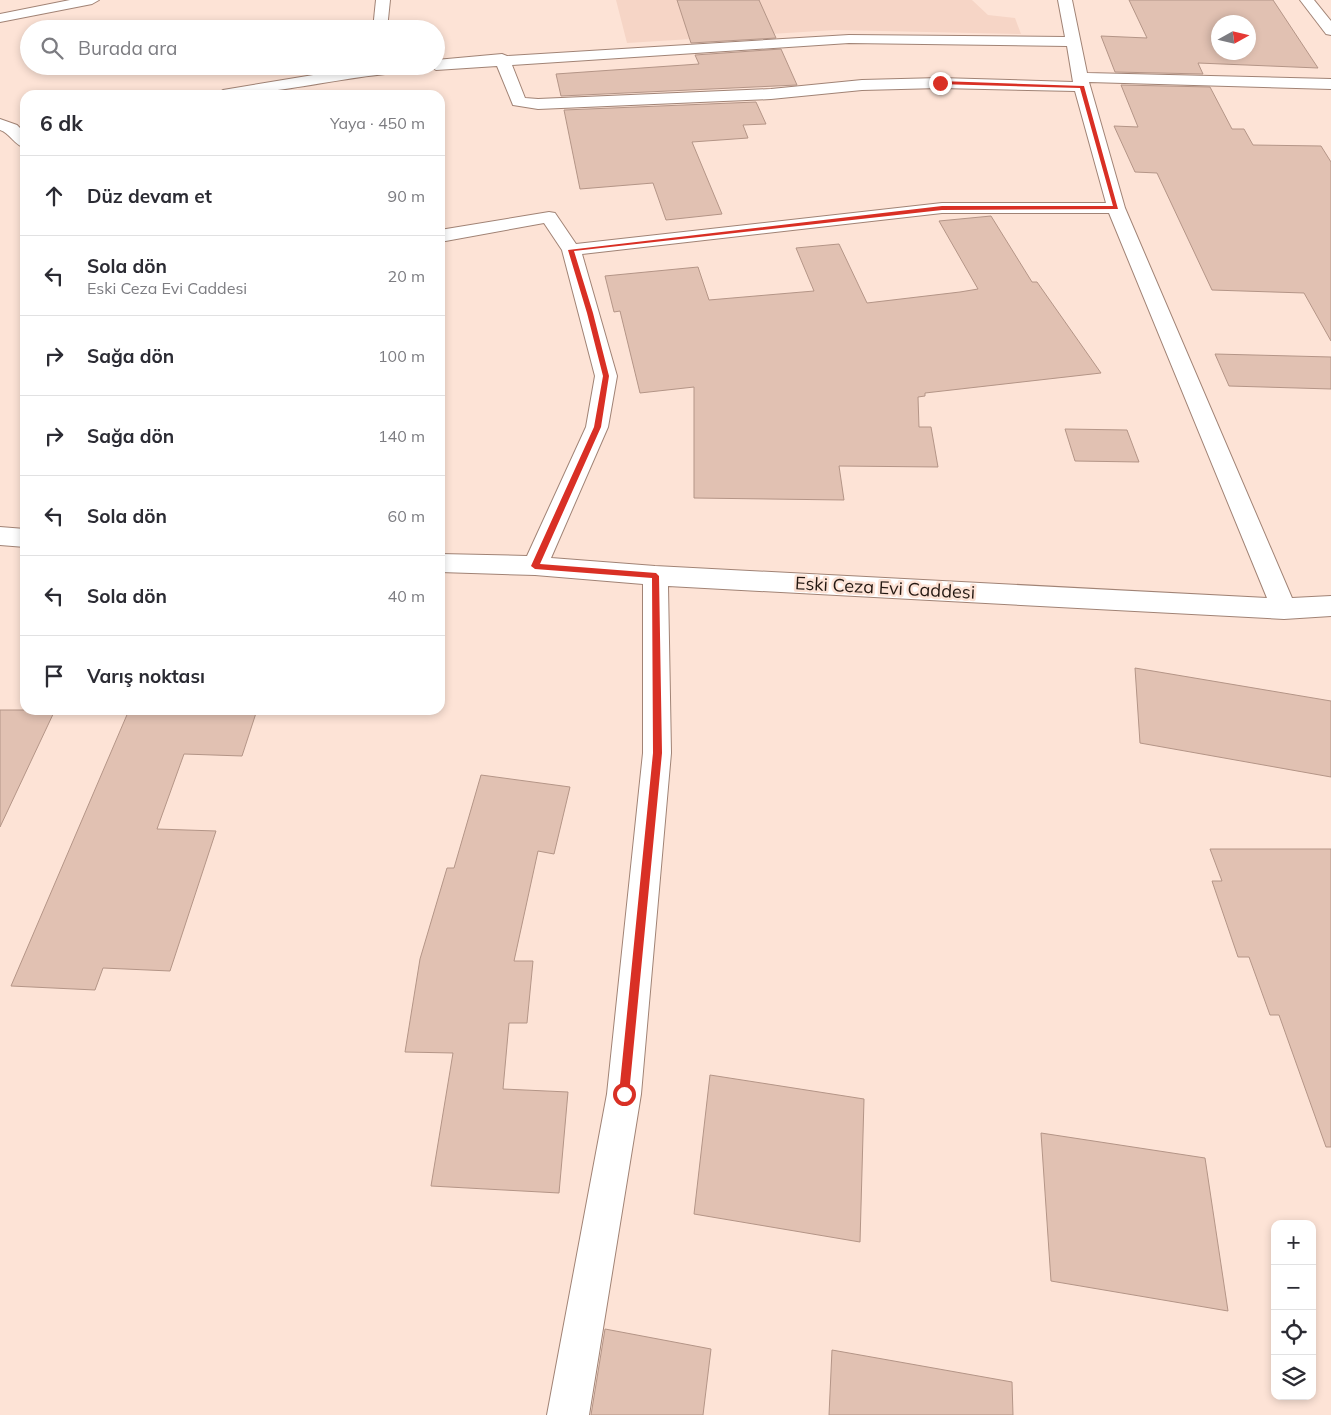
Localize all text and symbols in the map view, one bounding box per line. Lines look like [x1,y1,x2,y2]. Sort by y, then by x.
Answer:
north arrow [1211,15,1256,60]
search box [20,20,445,75]
icon: search [38,34,66,62]
text: Burada ara [78,36,177,60]
route end [929,72,952,95]
text: 6 dk [40,110,83,136]
text: Yaya · 450 m [330,113,425,133]
icon: ahead [40,182,68,210]
text: Düz devam et [87,184,212,208]
text: 90 m [388,186,425,206]
text: Sola dön [87,254,167,278]
icon: left [40,262,68,290]
text: 20 m [388,266,425,286]
text: Eski Ceza Evi Caddesi [87,278,247,298]
icon: right [40,342,68,370]
text: Sağa dön [87,344,174,368]
text: 100 m [378,346,425,366]
icon: right [40,422,68,450]
text: Sağa dön [87,424,174,448]
text: 140 m [378,426,425,446]
icon: left [40,502,68,530]
text: Sola dön [87,504,167,528]
text: 60 m [388,506,425,526]
street label: Eski Ceza Evi Caddesi [794,571,976,604]
icon: left [40,582,68,610]
text: Sola dön [87,584,167,608]
text: 40 m [388,586,425,606]
icon: arrive [40,662,68,690]
text: Varış noktası [87,664,205,688]
route start [613,1083,636,1106]
map controls [1271,1220,1316,1400]
button: + [1271,1220,1316,1265]
button: − [1271,1265,1316,1310]
button: locate [1271,1310,1316,1355]
button: layers [1271,1355,1316,1400]

